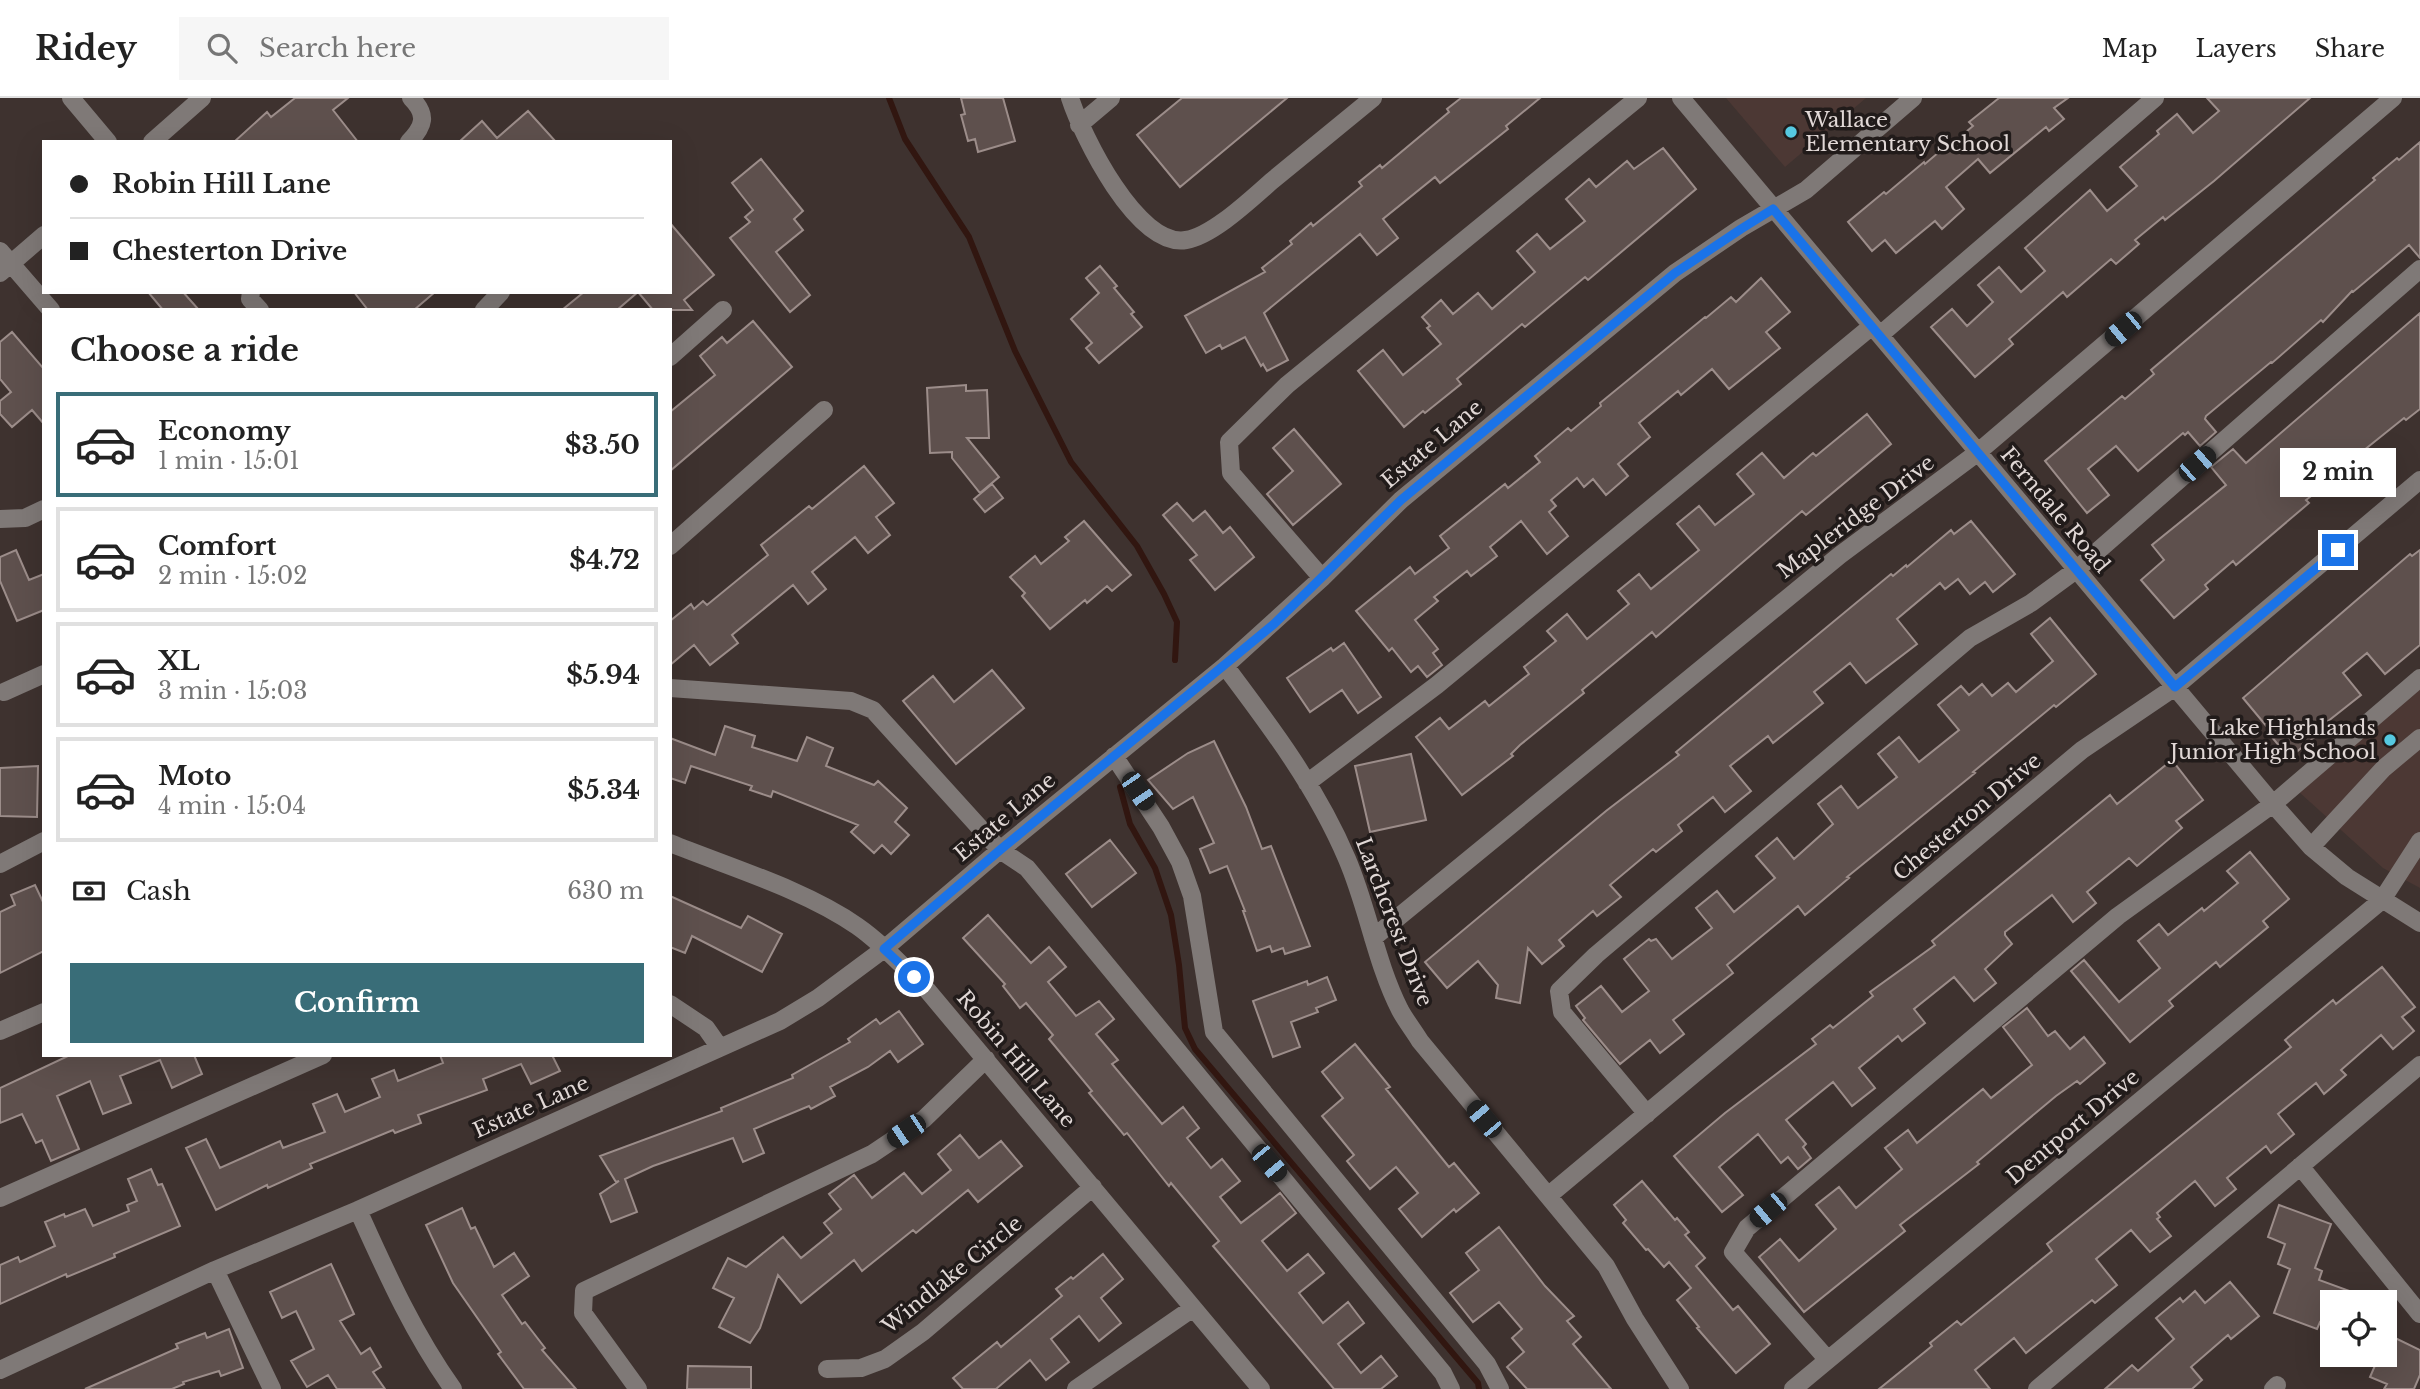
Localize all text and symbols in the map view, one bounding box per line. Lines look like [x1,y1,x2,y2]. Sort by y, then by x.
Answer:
search box [179,17,669,80]
text: Ridey [35,28,137,69]
icon: search [203,29,241,67]
text: Search here [259,32,416,64]
text: Map [2102,34,2158,63]
text: Layers [2196,34,2277,63]
text: Share [2315,34,2385,63]
place label: Wallace Elementary School [1804,107,2010,157]
marker: Wallace Elementary School [1783,124,1799,140]
text: Robin Hill Lane [112,168,331,200]
text: Chesterton Drive [112,235,347,267]
car [2101,307,2146,351]
text: Choose a ride [70,330,299,370]
street label: Estate Lane [1376,394,1488,494]
icon: car [74,413,137,476]
text: Economy [158,415,291,447]
text: $3.50 [565,429,640,461]
street label: Ferndale Road [1995,442,2115,578]
car [2175,442,2220,486]
text: 1 min · 15:01 [158,447,300,475]
callout: 2 min [2280,448,2396,498]
street label: Mapleridge Drive [1772,450,1940,584]
text: 2 min [2302,458,2374,486]
icon: car [74,528,137,591]
text: Comfort [158,530,276,562]
route end [2322,534,2354,566]
text: $4.72 [569,544,640,576]
text: 2 min · 15:02 [158,562,307,590]
icon: car [74,643,137,706]
text: XL [158,645,200,677]
text: $5.94 [566,659,640,691]
text: 3 min · 15:03 [158,677,307,705]
place label: Lake Highlands Junior High School [2167,715,2376,765]
marker: Lake Highlands Junior High School [2382,732,2398,748]
street label: Chesterton Drive [1888,748,2046,886]
icon: car [74,758,137,821]
text: Moto [158,760,231,792]
street label: Estate Lane [949,767,1061,867]
car [1118,768,1159,814]
text: $5.34 [567,774,640,806]
text: 4 min · 15:04 [158,792,306,820]
street label: Larchcrest Drive [1350,834,1438,1010]
icon: cash [70,872,108,910]
text: Cash [126,875,191,907]
text: 630 m [567,877,644,905]
route start [898,961,930,993]
button: Confirm [70,963,644,1043]
street label: Robin Hill Lane [951,985,1081,1133]
street label: Dentport Drive [2001,1064,2145,1190]
street label: Estate Lane [469,1070,593,1144]
car [1463,1096,1506,1142]
car [883,1111,930,1151]
car [1248,1140,1291,1186]
car [1746,1188,1791,1232]
street label: Windlake Circle [876,1210,1027,1340]
map controls [2320,1290,2397,1367]
button: locate [2320,1290,2397,1367]

